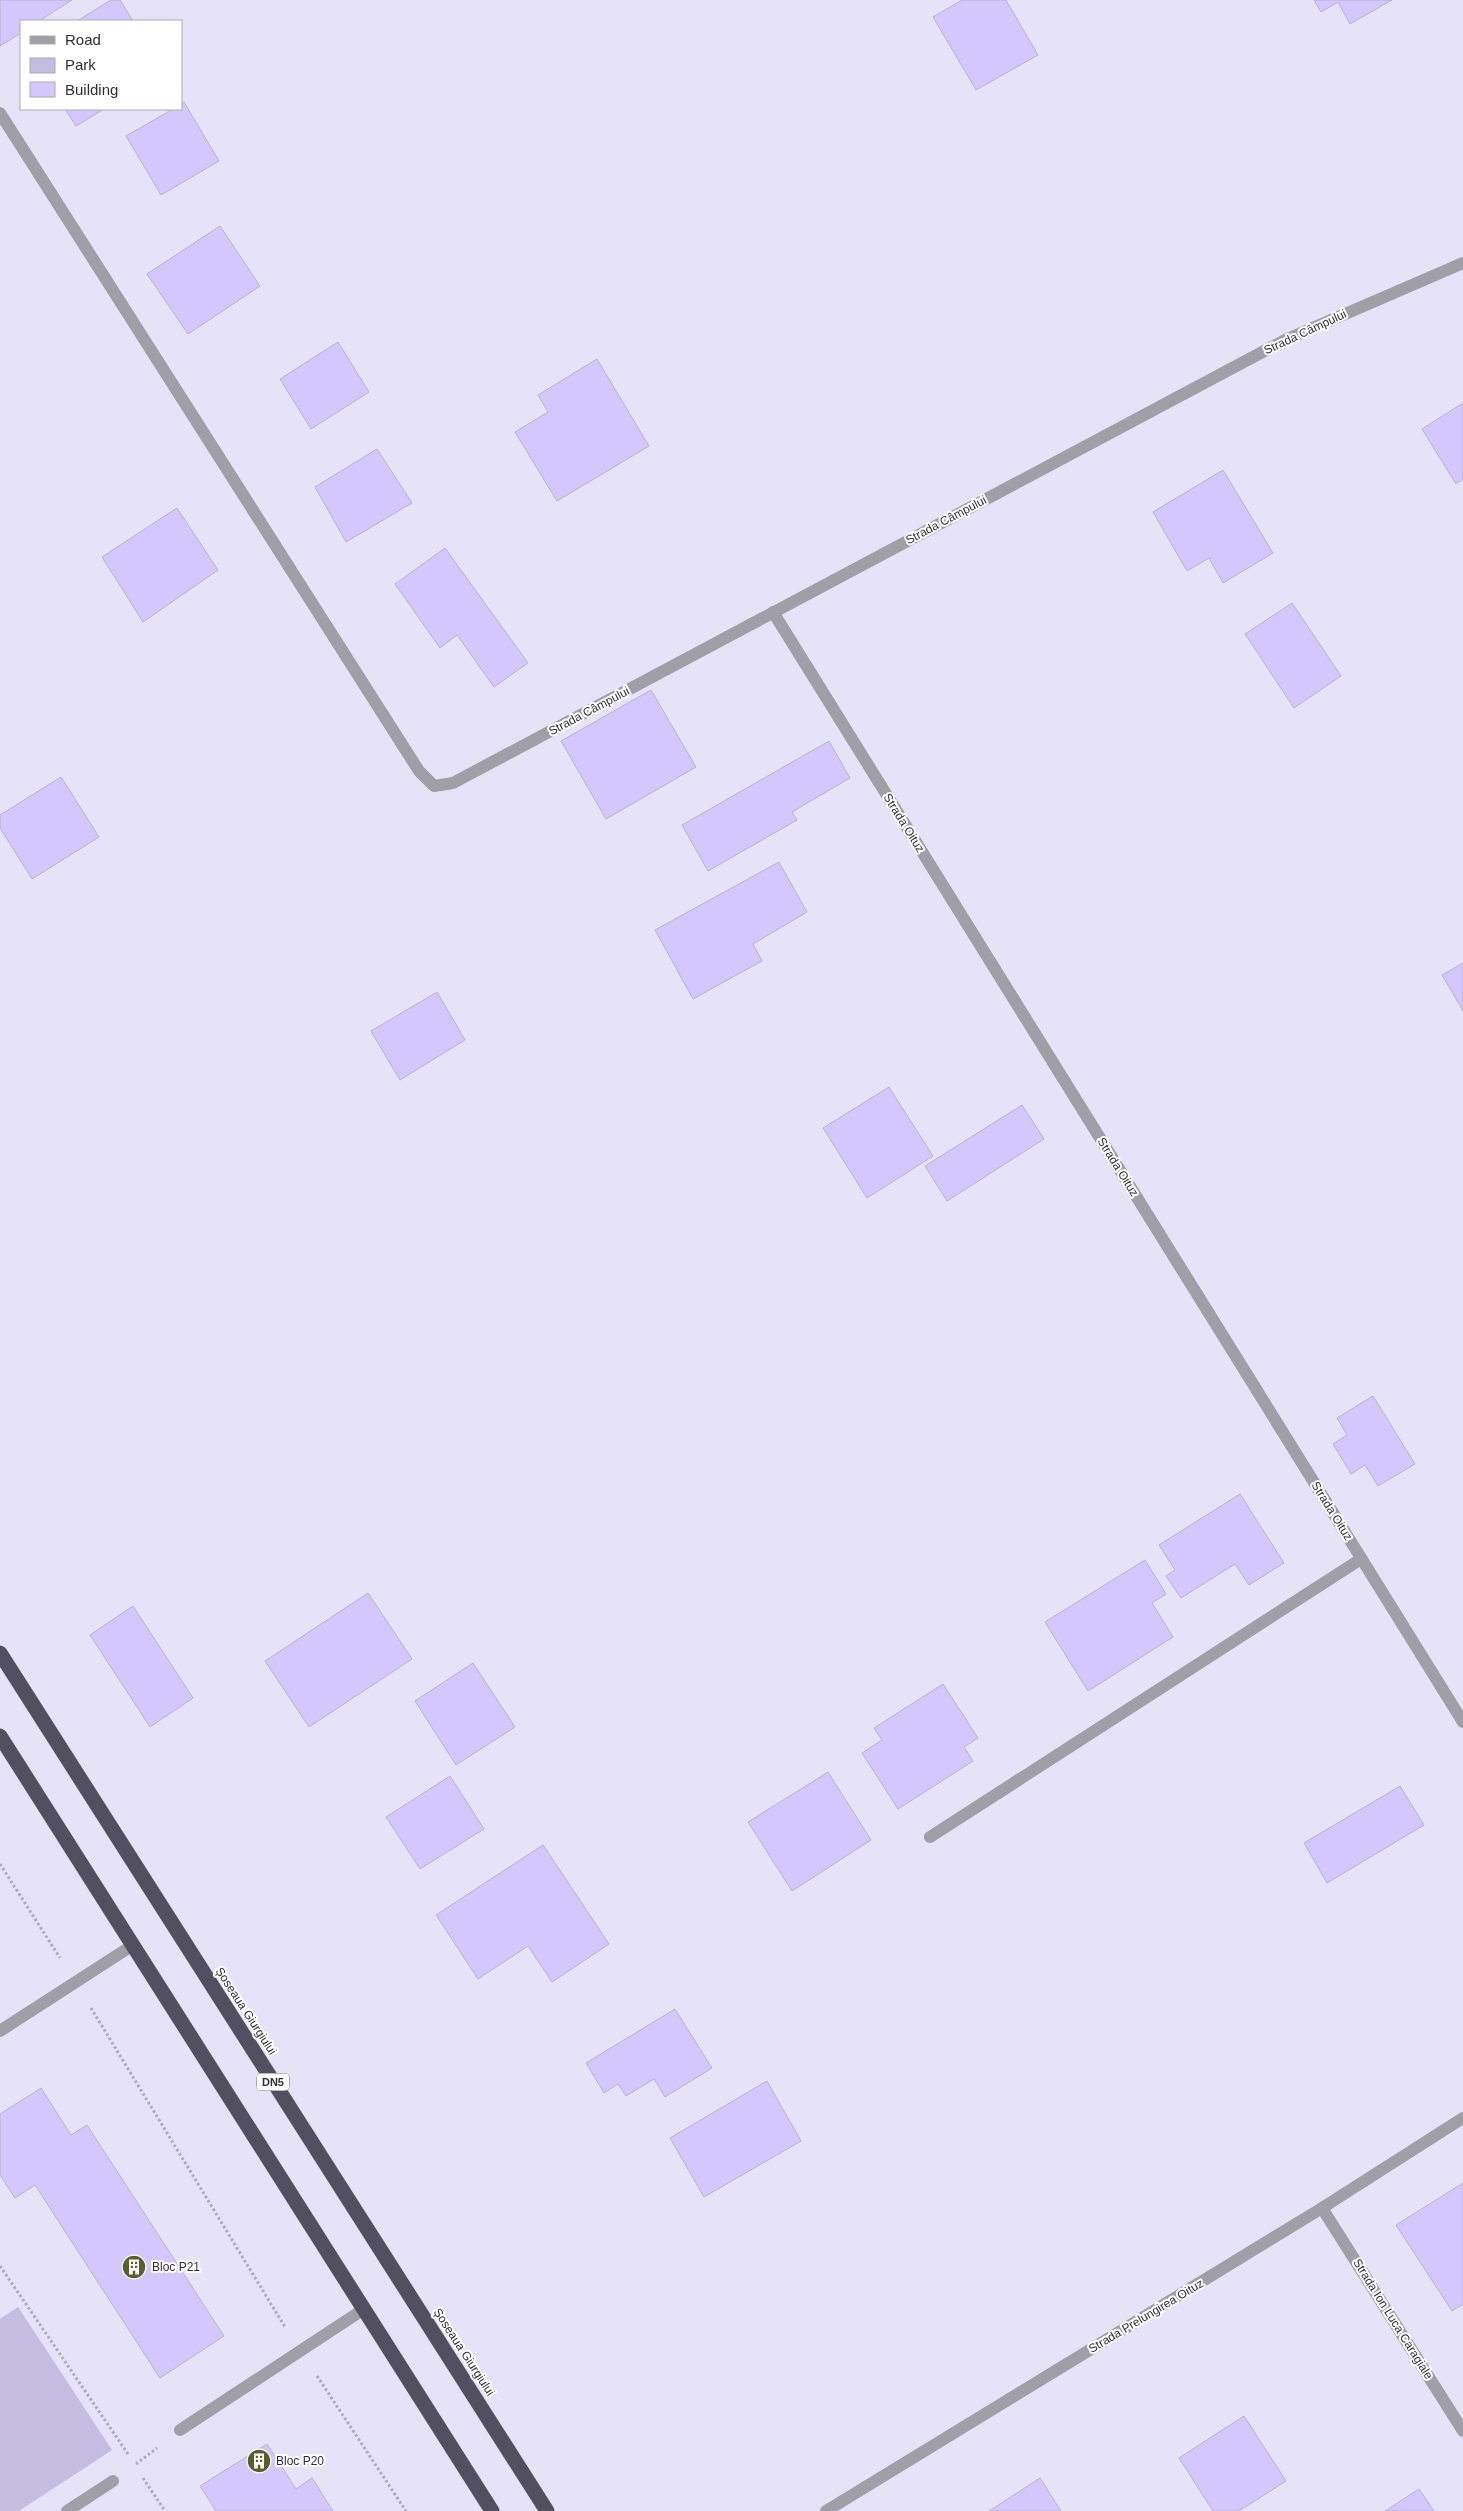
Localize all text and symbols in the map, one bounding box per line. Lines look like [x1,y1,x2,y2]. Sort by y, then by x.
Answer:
legend [20,20,182,110]
text: Road [65,31,101,48]
text: Park [65,56,96,73]
text: Building [65,81,118,98]
street label: Strada Câmpului [1262,307,1348,357]
street label: Strada Câmpului [903,493,989,547]
street label: Strada Câmpului [546,684,632,738]
street label: Strada Oituz [880,791,928,855]
street label: Strada Oituz [1094,1135,1142,1199]
street label: Strada Oituz [1308,1479,1356,1543]
street label: Șoseaua Giurgiului [213,1965,279,2057]
road number: DN5 [257,2074,289,2090]
building icon: Bloc P21 [121,2254,147,2280]
street label: Strada Ion Luca Caragiale [1350,2256,1436,2382]
place label: Bloc P21 [152,2260,200,2274]
street label: Strada Prelungirea Oituz [1086,2276,1206,2356]
street label: Șoseaua Giurgiului [431,2306,497,2398]
building icon: Bloc P20 [246,2448,272,2474]
place label: Bloc P20 [276,2454,324,2468]

